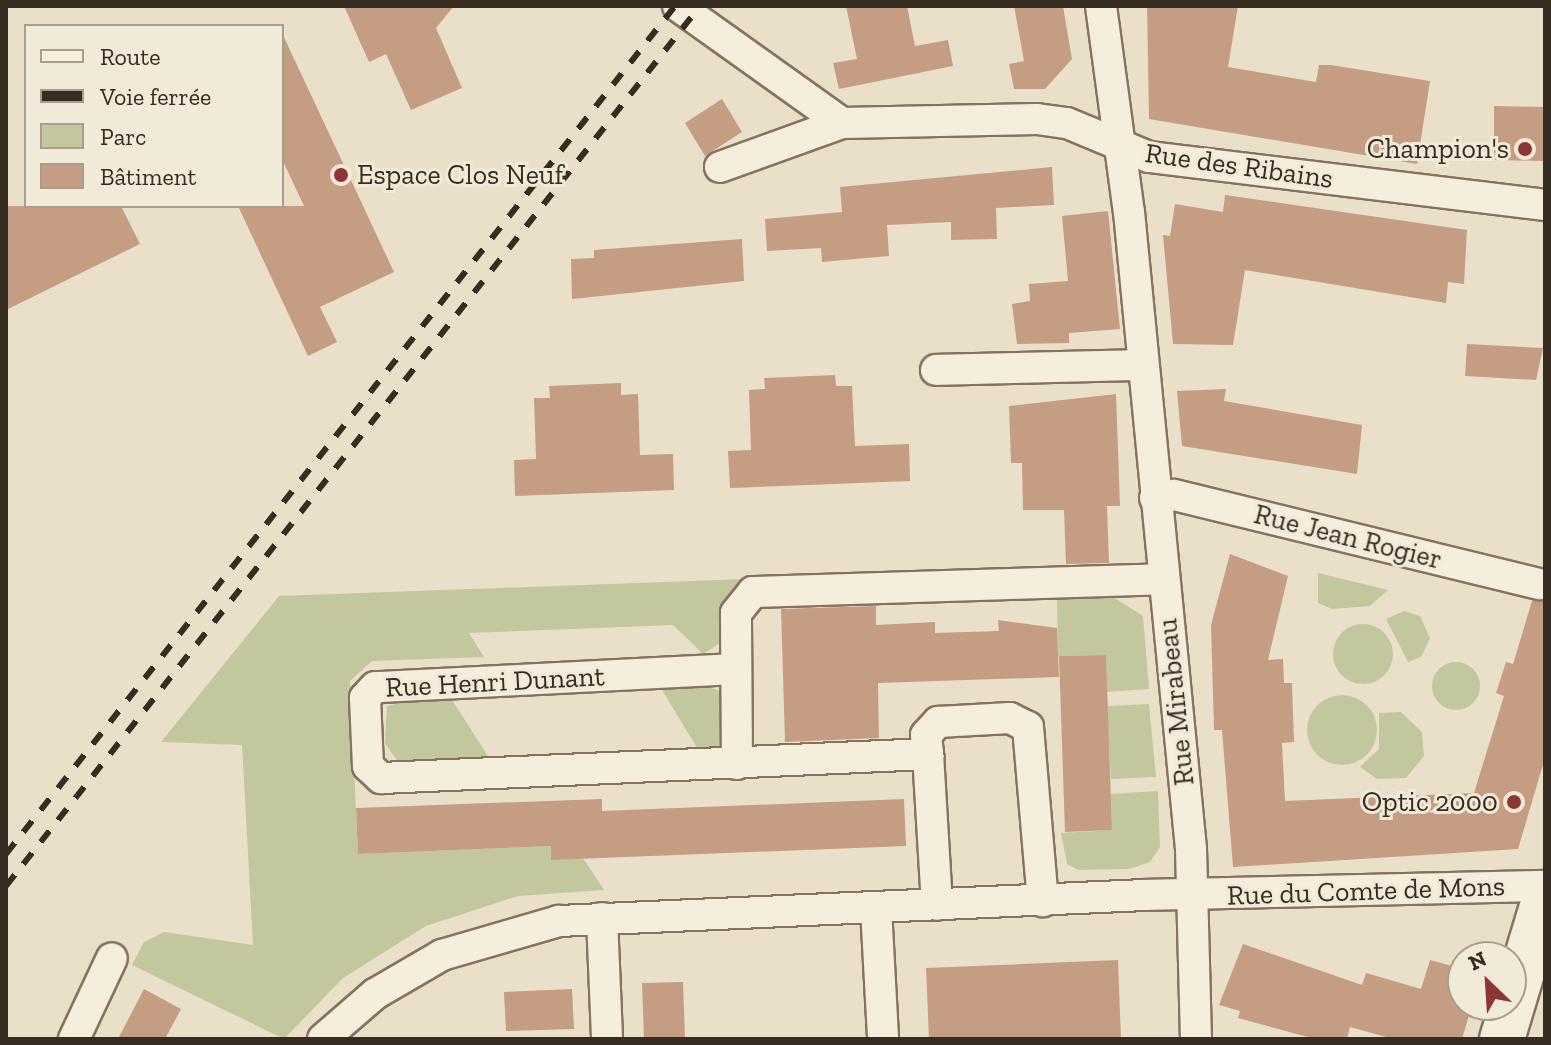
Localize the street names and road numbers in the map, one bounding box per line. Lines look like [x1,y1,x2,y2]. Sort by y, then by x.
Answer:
street label: Rue des Ribains [1143,136,1335,196]
street label: Rue Jean Rogier [1250,497,1446,577]
street label: Rue Mirabeau [1151,617,1201,787]
street label: Rue Henri Dunant [384,659,606,705]
street label: Rue du Comte de Mons [1226,869,1506,913]

